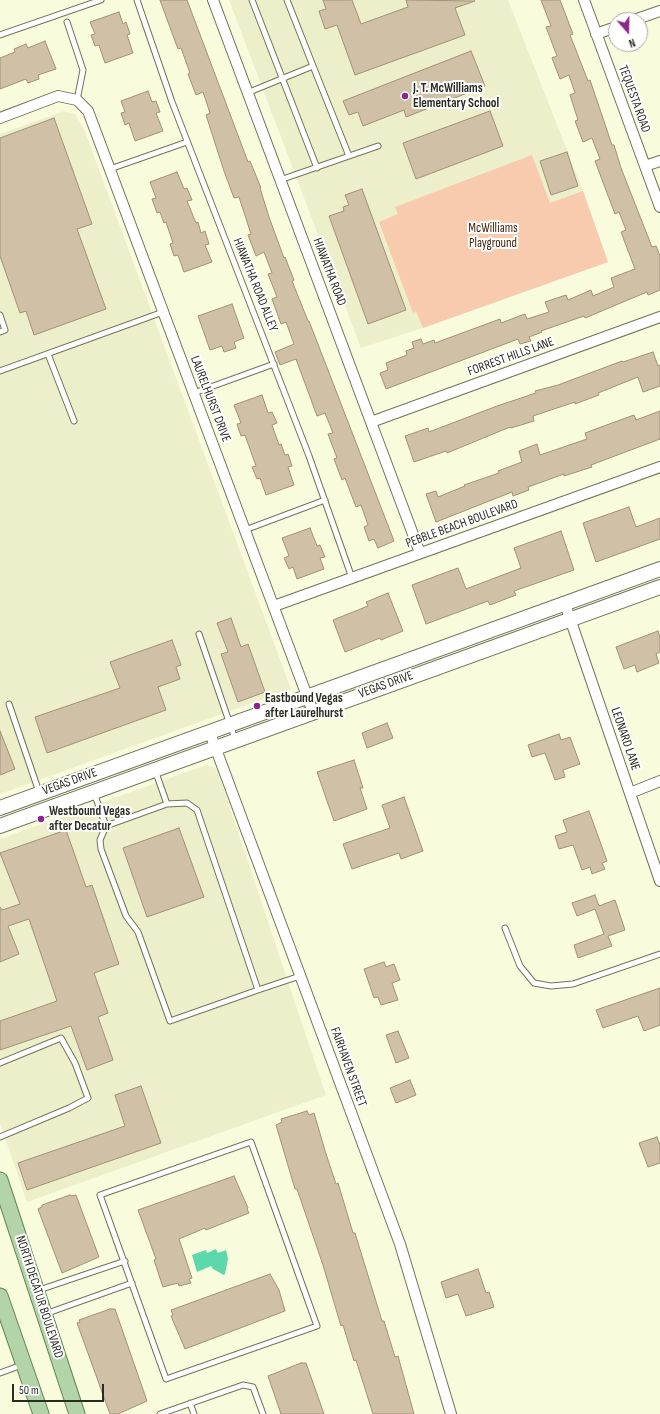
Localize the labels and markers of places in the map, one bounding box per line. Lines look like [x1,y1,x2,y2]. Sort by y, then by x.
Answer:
place label: J. T. McWilliams Elementary School [413,81,499,112]
marker: J. T. McWilliams Elementary School [400,91,410,101]
place label: Eastbound Vegas after Laurelhurst [265,691,343,722]
marker: Eastbound Vegas after Laurelhurst [252,701,262,711]
place label: Westbound Vegas after Decatur [49,804,130,835]
marker: Westbound Vegas after Decatur [36,814,46,824]

